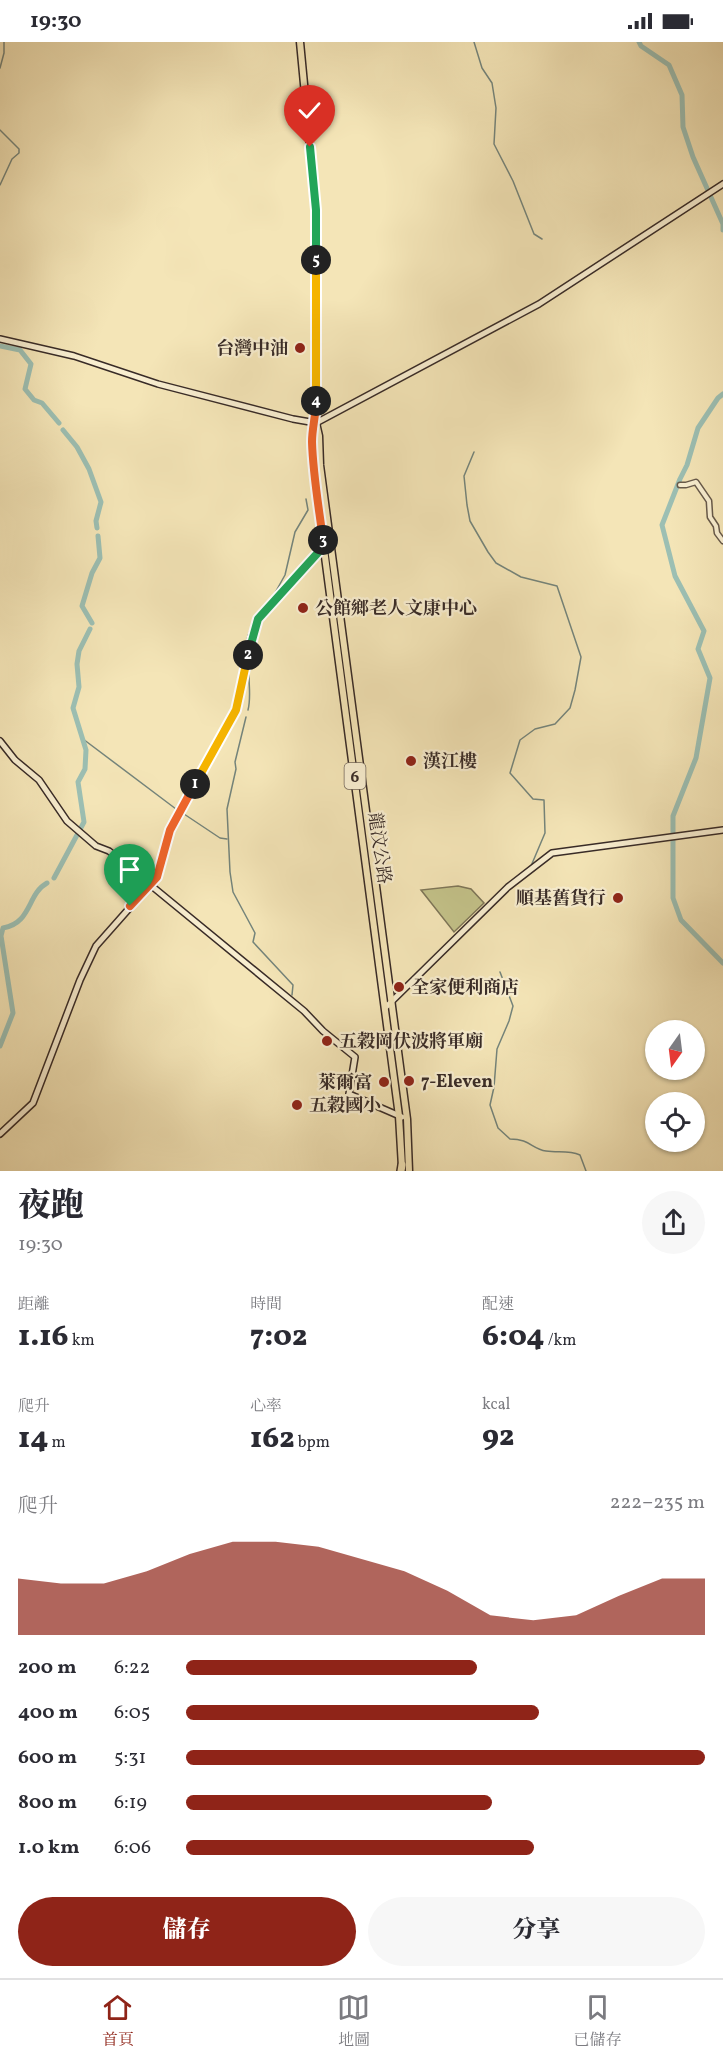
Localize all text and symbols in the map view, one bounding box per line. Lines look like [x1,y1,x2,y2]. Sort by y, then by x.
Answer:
text: 19:30 [30,6,82,37]
pin [284,85,335,147]
icon: check [293,94,326,127]
pin: 5 [301,245,331,275]
text: 5 [312,249,320,271]
place label: 台灣中油 [216,337,288,362]
marker: 台灣中油 [293,341,307,355]
pin: 4 [301,386,331,416]
text: 4 [311,390,321,412]
pin: 3 [308,525,338,555]
text: 3 [319,529,327,551]
place label: 公館鄉老人文康中心 [315,597,477,622]
marker: 公館鄉老人文康中心 [296,601,310,615]
pin: 2 [233,640,263,670]
text: 2 [244,644,252,666]
place label: 漢江樓 [423,750,477,775]
marker: 漢江樓 [404,754,418,768]
road number: 6 [344,763,366,789]
pin: 1 [180,769,210,799]
text: 1 [192,773,198,795]
street label: 龍汶公路 [361,811,396,886]
pin [104,844,155,906]
icon: arrive [113,853,146,886]
place label: 順基舊貨行 [516,887,606,912]
marker: 順基舊貨行 [611,891,625,905]
place label: 全家便利商店 [411,976,519,1001]
marker: 全家便利商店 [392,980,406,994]
north arrow [645,1020,705,1080]
map controls [645,1020,705,1152]
place label: 五穀岡伏波將軍廟 [339,1030,483,1055]
marker: 五穀岡伏波將軍廟 [320,1034,334,1048]
place label: 7-Eleven [421,1070,493,1095]
place label: 萊爾富 [318,1071,372,1096]
marker: 7-Eleven [402,1074,416,1088]
marker: 萊爾富 [377,1075,391,1089]
button: locate [645,1092,705,1152]
place label: 五穀國小 [309,1094,381,1119]
marker: 五穀國小 [290,1098,304,1112]
text: 夜跑 [18,1185,84,1231]
button: share [642,1191,705,1254]
text: 19:30 [18,1231,63,1259]
text: 距離 [18,1294,50,1316]
text: 時間 [250,1294,282,1316]
text: 配速 [482,1294,514,1316]
text: 1.16 [18,1316,69,1358]
text: 7:02 [250,1316,307,1358]
text: 6:04 [482,1316,545,1358]
text: km [69,1330,95,1352]
text: /km [545,1330,576,1352]
text: kcal [482,1394,510,1416]
text: 爬升 [18,1396,50,1418]
text: 心率 [250,1396,282,1418]
text: 92 [482,1416,514,1458]
text: 14 [18,1418,48,1460]
text: 162 [250,1418,295,1460]
text: m [48,1432,66,1454]
text: bpm [295,1432,330,1454]
text: 222–235 m [610,1489,705,1517]
text: 爬升 [18,1493,58,1521]
text: 200 m [18,1654,76,1682]
text: 6:22 [114,1654,150,1682]
text: 400 m [18,1699,78,1727]
text: 6:05 [114,1699,150,1727]
text: 600 m [18,1744,77,1772]
text: 5:31 [114,1744,146,1772]
text: 800 m [18,1789,77,1817]
text: 6:19 [114,1789,147,1817]
text: 1.0 km [18,1834,80,1862]
text: 6:06 [114,1834,151,1862]
button: 儲存 [18,1897,356,1966]
button: 分享 [368,1897,705,1966]
tab: 首頁 [101,1991,134,2052]
tab: 地圖 [337,1991,370,2052]
tab: 已儲存 [573,1991,621,2052]

